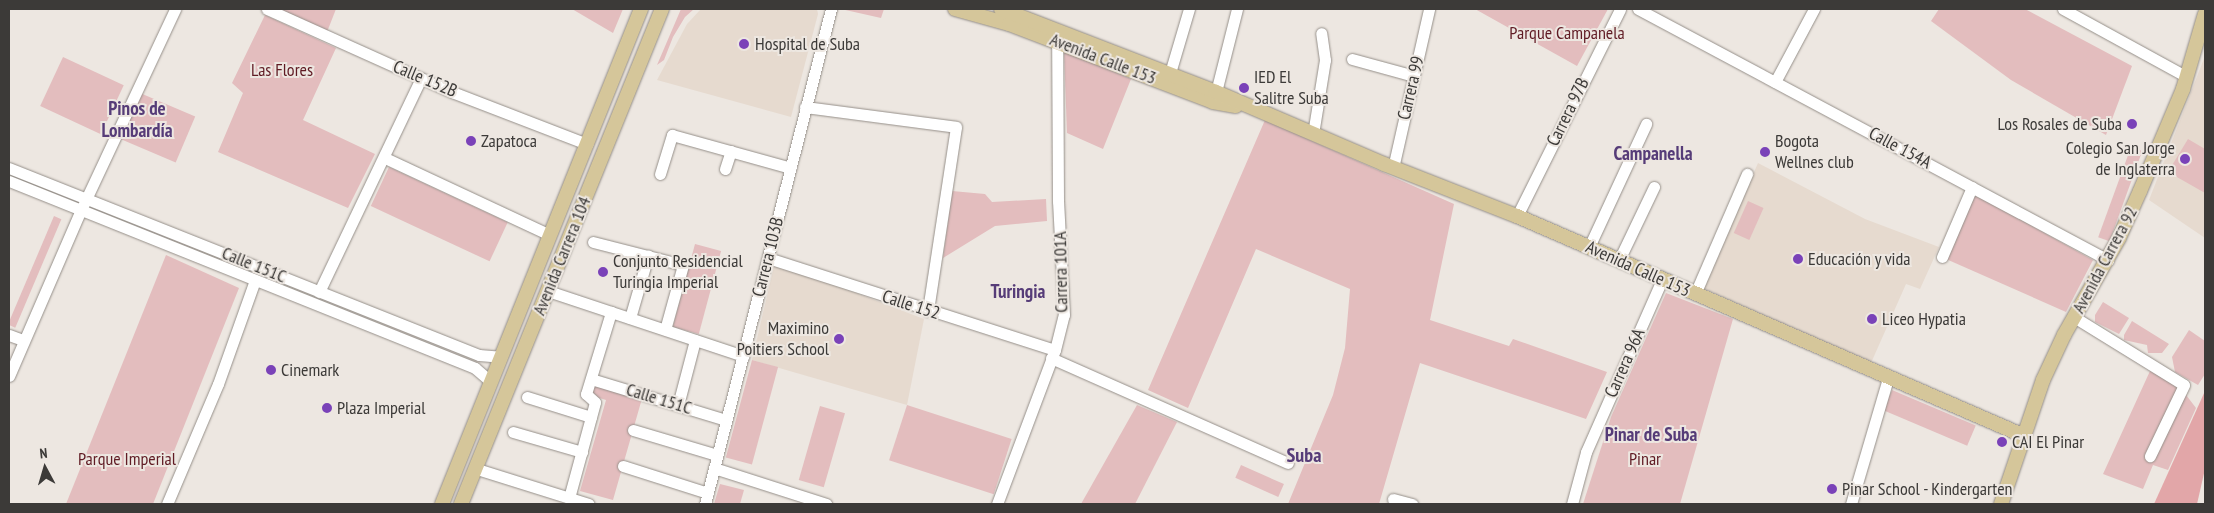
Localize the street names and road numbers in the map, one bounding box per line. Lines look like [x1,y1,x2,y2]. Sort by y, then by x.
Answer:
street label: Avenida Calle 153 [1047,29,1159,89]
street label: Carrera 99 [1393,54,1429,122]
street label: Calle 152B [390,56,460,102]
street label: Carrera 97B [1542,74,1594,150]
street label: Calle 154A [1865,123,1935,173]
street label: Avenida Carrera 104 [528,194,596,318]
street label: Avenida Carrera 92 [2068,203,2142,317]
street label: Carrera 103B [748,215,788,299]
street label: Carrera 101A [1049,231,1073,313]
street label: Avenida Calle 153 [1582,236,1694,302]
street label: Calle 151C [219,242,289,288]
street label: Calle 152 [880,286,942,324]
street label: Carrera 96A [1600,325,1650,401]
street label: Calle 151C [624,379,694,419]

